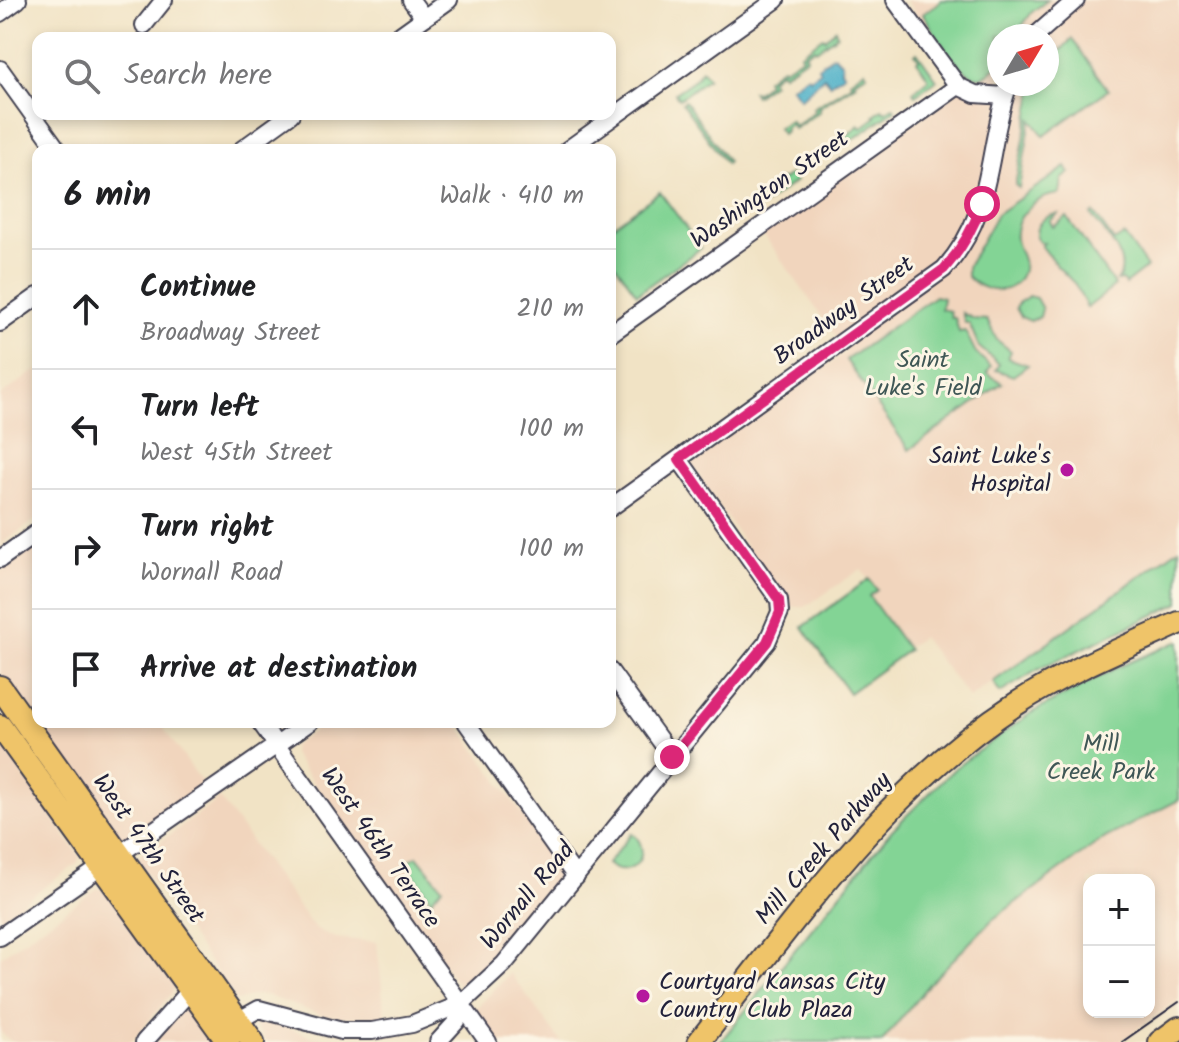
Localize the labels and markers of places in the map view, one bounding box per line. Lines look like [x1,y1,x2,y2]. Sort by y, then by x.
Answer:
place label: Saint Luke's Hospital [929,437,1051,504]
marker: Saint Luke's Hospital [1058,461,1076,479]
place label: Courtyard Kansas City Country Club Plaza [659,963,886,1030]
marker: Courtyard Kansas City Country Club Plaza [634,987,652,1005]

